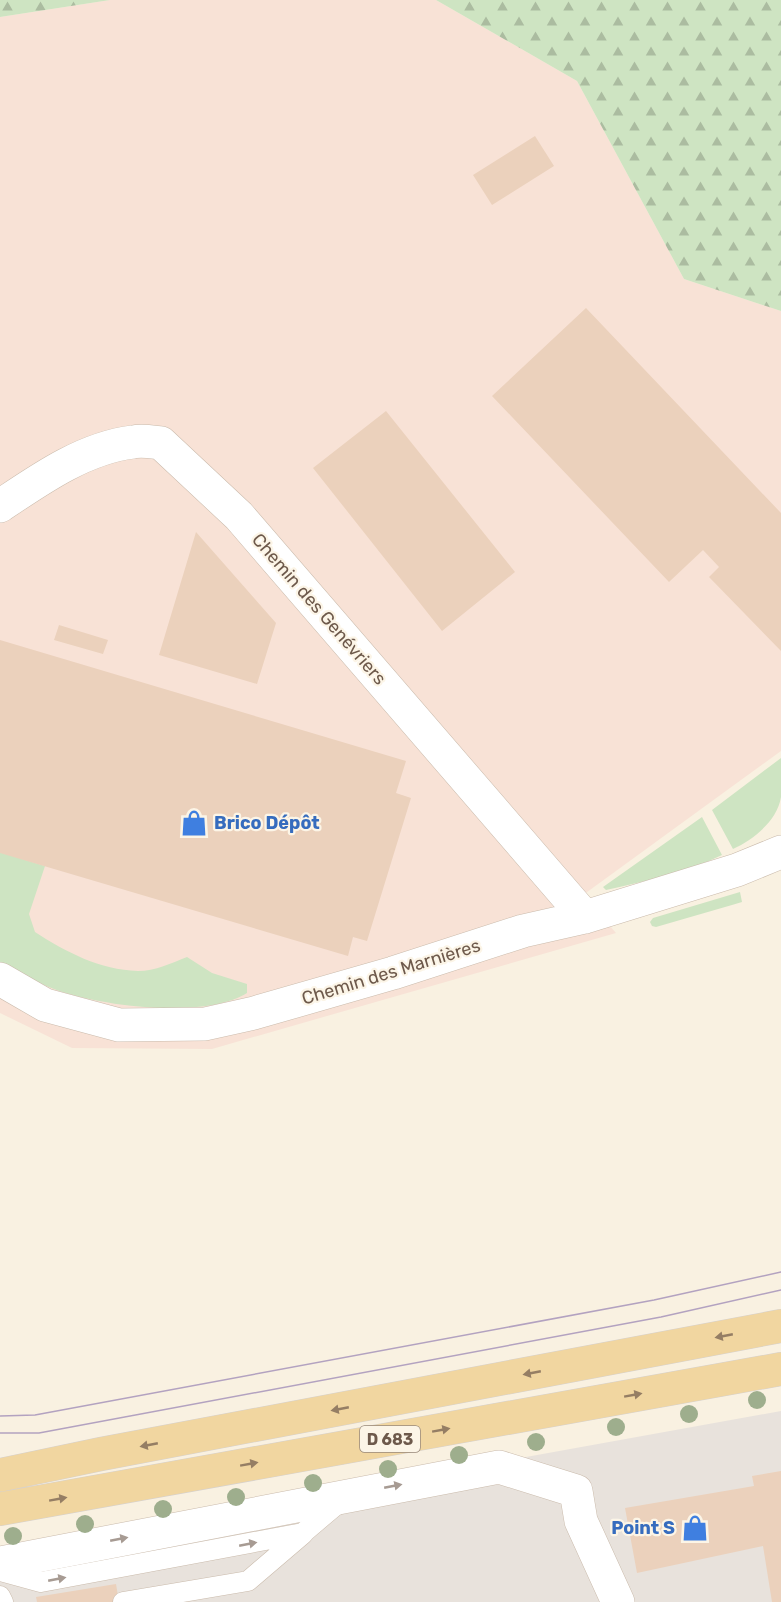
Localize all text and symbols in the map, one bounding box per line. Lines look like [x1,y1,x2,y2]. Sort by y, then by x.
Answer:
street label: Chemin des Genévriers [247,529,391,689]
shop icon: Brico Dépôt [179,808,209,838]
place label: Brico Dépôt [214,812,320,834]
street label: Chemin des Marnières [299,934,483,1010]
one-way arrow [714,1332,733,1341]
one-way arrow [522,1368,541,1377]
one-way arrow [624,1390,643,1399]
one-way arrow [331,1405,350,1414]
one-way arrow [432,1425,451,1434]
road number: D 683 [360,1426,420,1452]
one-way arrow [139,1441,158,1450]
one-way arrow [240,1460,259,1469]
one-way arrow [384,1481,403,1490]
one-way arrow [48,1494,67,1503]
shop icon: Point S [680,1513,710,1543]
place label: Point S [611,1517,675,1539]
one-way arrow [110,1534,129,1543]
one-way arrow [239,1539,258,1548]
one-way arrow [47,1574,66,1583]

